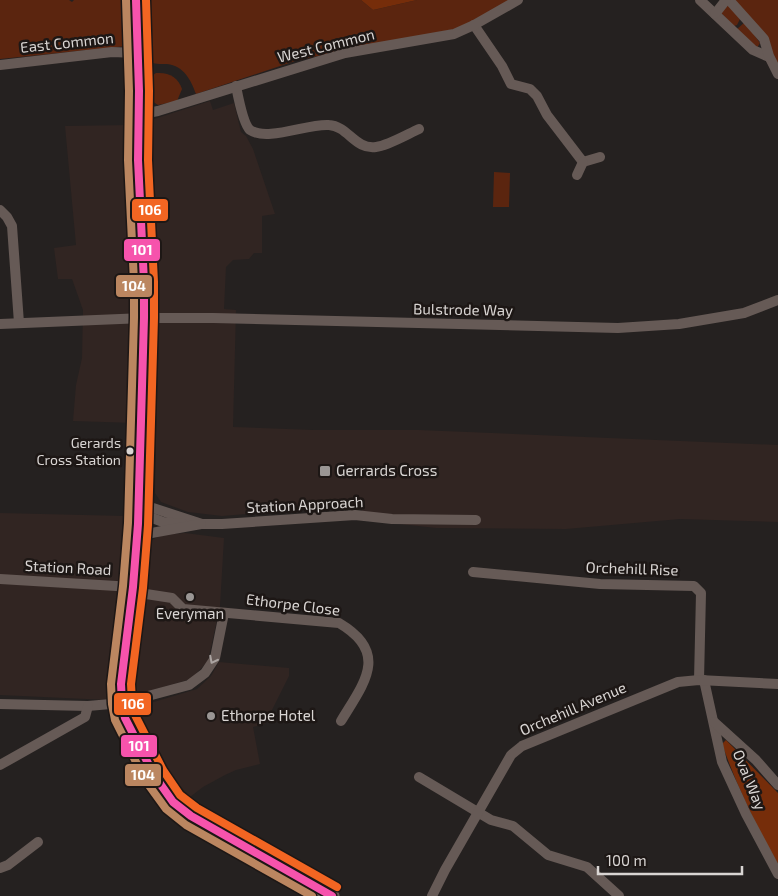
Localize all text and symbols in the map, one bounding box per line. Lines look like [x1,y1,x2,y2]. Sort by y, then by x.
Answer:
street label: West Common [275,24,376,66]
street label: East Common [19,28,115,56]
line badge: 106 [131,198,169,222]
text: 106 [138,201,162,218]
line badge: 101 [123,238,161,262]
text: 101 [132,241,152,258]
line badge: 104 [115,274,153,298]
text: 104 [122,277,146,294]
street label: Bulstrode Way [413,299,513,319]
place label: Gerards Cross Station [37,434,121,468]
marker: Gerards Cross Station [125,446,135,456]
place label: Gerrards Cross [336,461,437,479]
marker: Gerrards Cross [318,464,332,478]
street label: Station Approach [246,492,364,516]
street label: Station Road [24,556,112,578]
street label: Orchehill Rise [585,557,679,579]
street label: Ethorpe Close [245,589,341,619]
marker: Everyman [184,591,196,603]
place label: Everyman [156,604,224,622]
one-way arrow [209,654,219,663]
street label: Orchehill Avenue [517,677,629,739]
line badge: 106 [113,692,152,716]
text: 106 [121,695,145,712]
place label: Ethorpe Hotel [221,706,316,724]
marker: Ethorpe Hotel [205,710,217,722]
line badge: 101 [120,734,158,758]
text: 101 [129,737,149,754]
street label: Oval Way [730,747,770,813]
line badge: 104 [124,763,162,787]
text: 104 [131,766,155,783]
scale bar [598,844,742,876]
text: 100 m [606,851,647,869]

